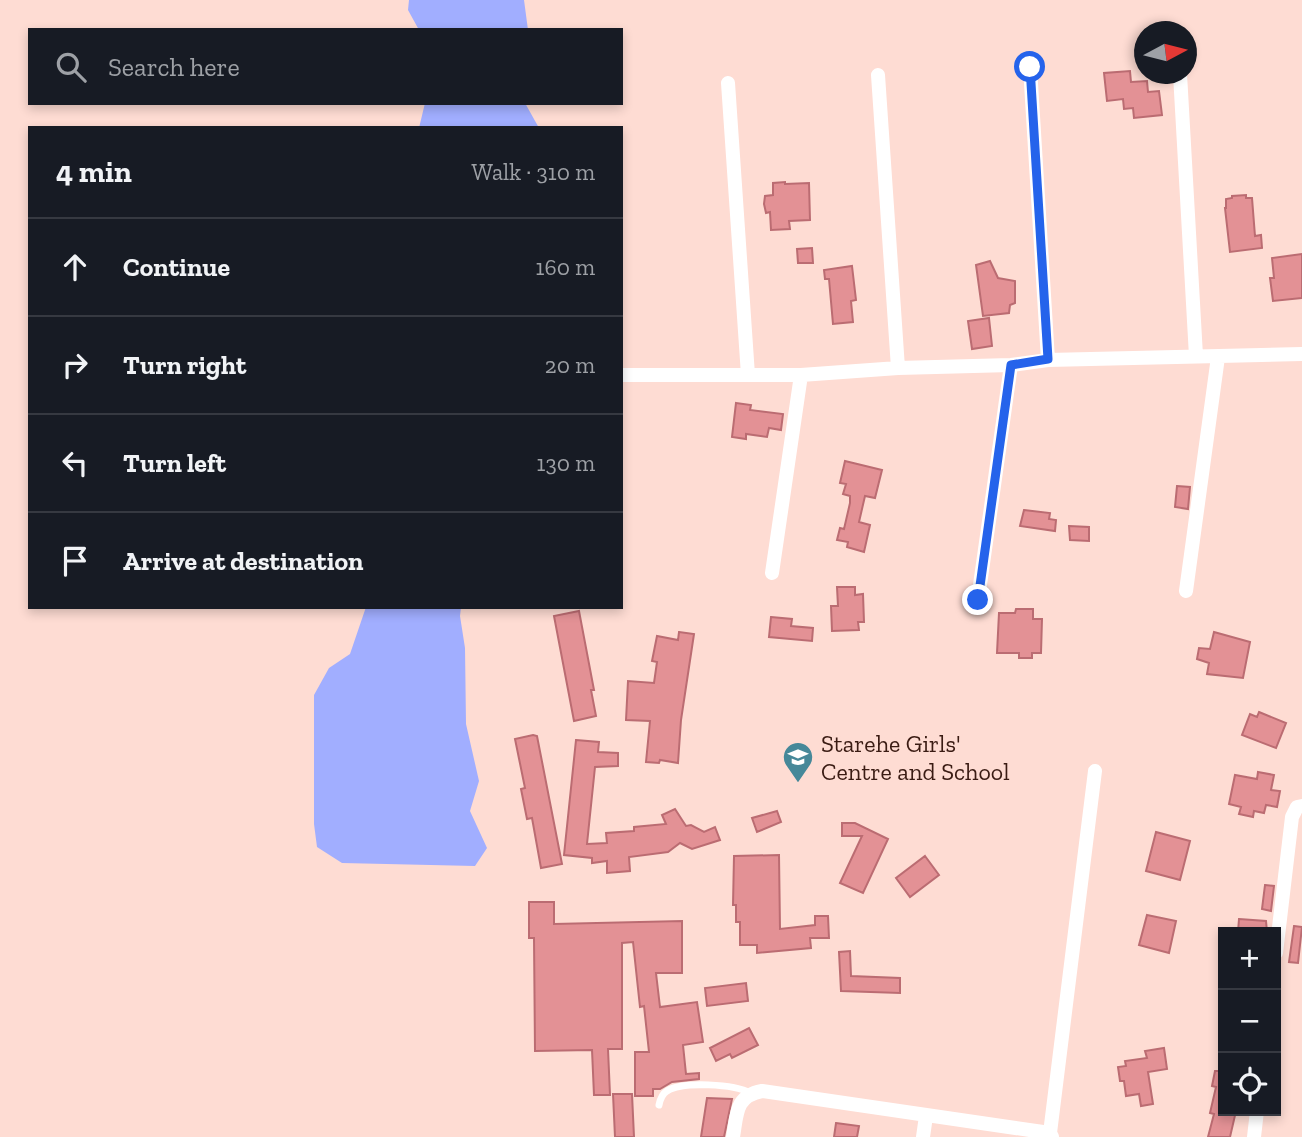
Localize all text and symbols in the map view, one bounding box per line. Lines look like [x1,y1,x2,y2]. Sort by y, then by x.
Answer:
north arrow [1134,21,1197,84]
search box [28,28,623,105]
icon: search [52,48,90,86]
text: Search here [108,51,240,83]
route start [1014,51,1045,82]
text: 4 min [56,154,132,190]
text: Walk · 310 m [471,158,595,186]
icon: ahead [56,248,94,286]
text: Continue [123,251,230,283]
text: 160 m [536,253,595,281]
icon: right [56,346,94,384]
text: Turn right [123,349,246,381]
text: 20 m [545,351,595,379]
icon: left [56,444,94,482]
text: Turn left [123,447,226,479]
text: 130 m [537,449,595,477]
icon: arrive [56,542,94,580]
text: Arrive at destination [123,545,363,577]
route end [962,584,993,615]
place label: Starehe Girls' Centre and School [821,729,1010,786]
school or university icon: Starehe Girls' Centre and School [781,740,815,784]
map controls [1218,927,1281,1116]
button: + [1218,927,1281,990]
button: − [1218,990,1281,1053]
button: locate [1218,1053,1281,1116]

